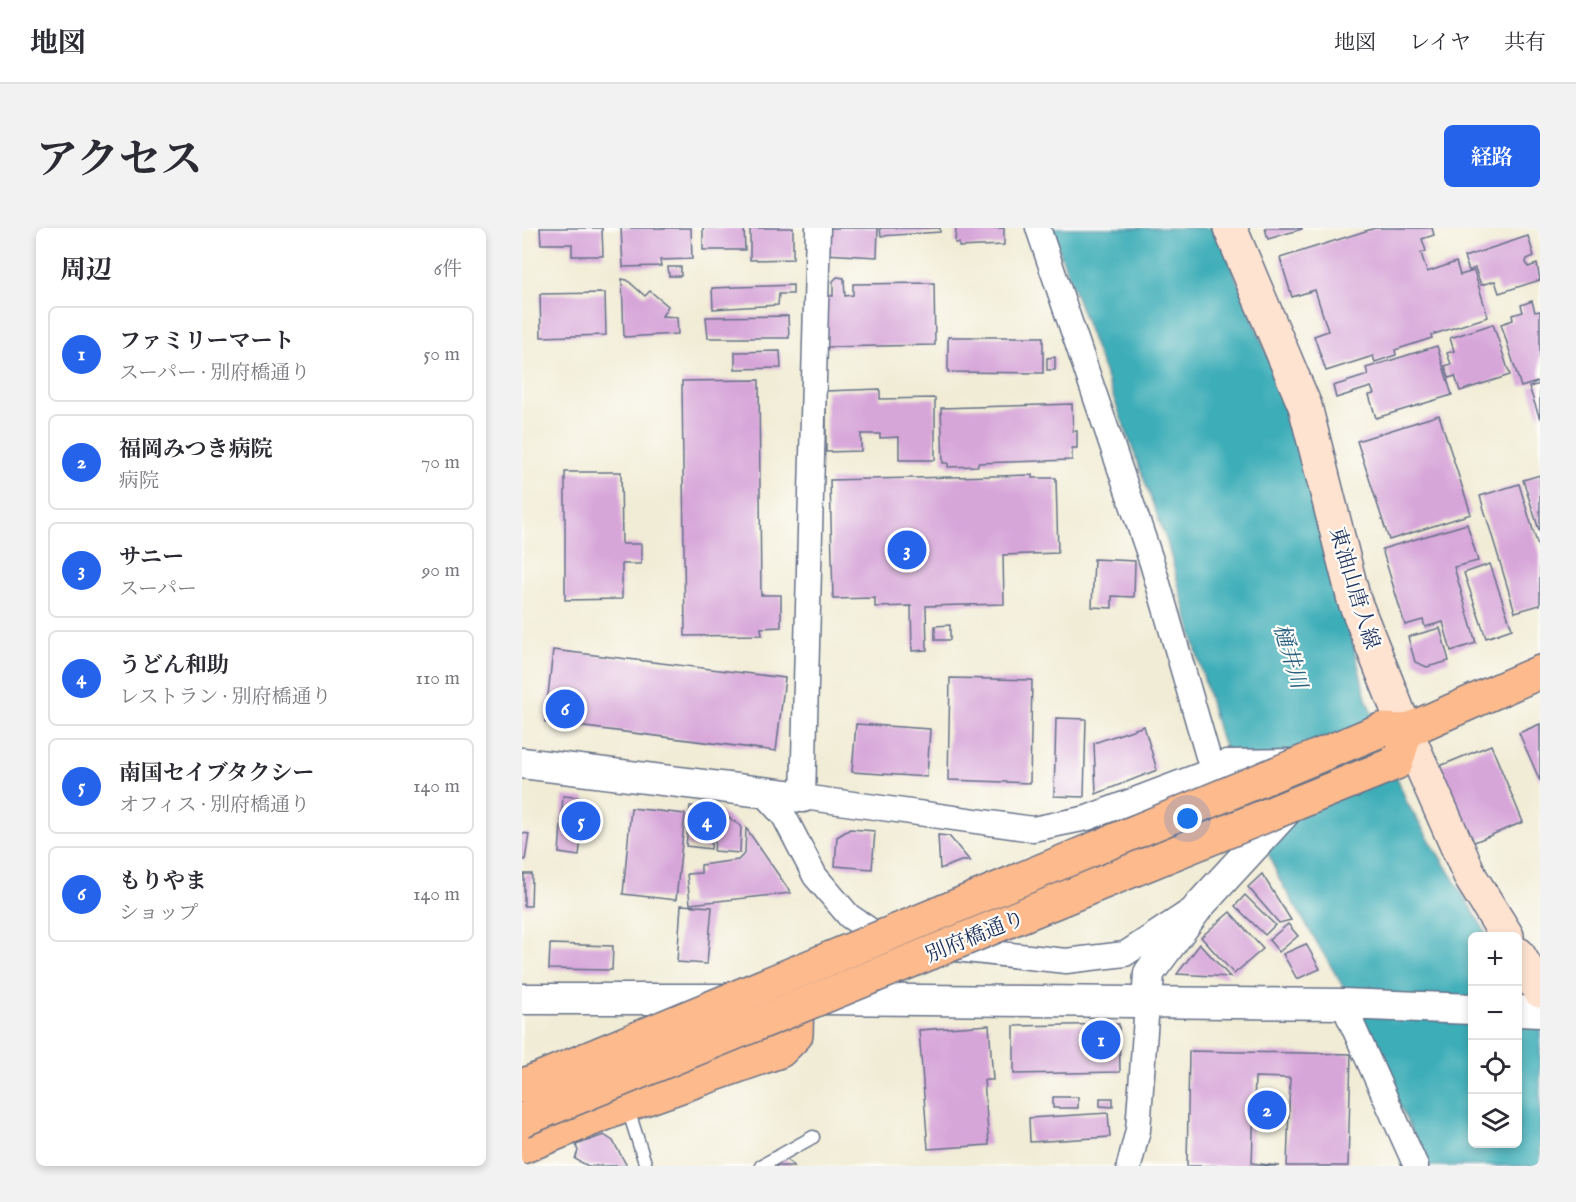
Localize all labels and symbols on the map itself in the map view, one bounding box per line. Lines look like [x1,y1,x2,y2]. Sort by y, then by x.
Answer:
street label: 東油山唐人線 [1322,524,1385,653]
pin: 3 [888,528,926,572]
water label: 樋井川 [1266,621,1313,694]
pin: 6 [546,686,585,732]
pin: 5 [562,798,600,844]
pin: 4 [688,798,726,844]
your location [1173,804,1202,833]
street label: 別府橋通り [922,905,1029,970]
pin: 1 [1082,1018,1120,1062]
pin: 2 [1248,1088,1286,1132]

